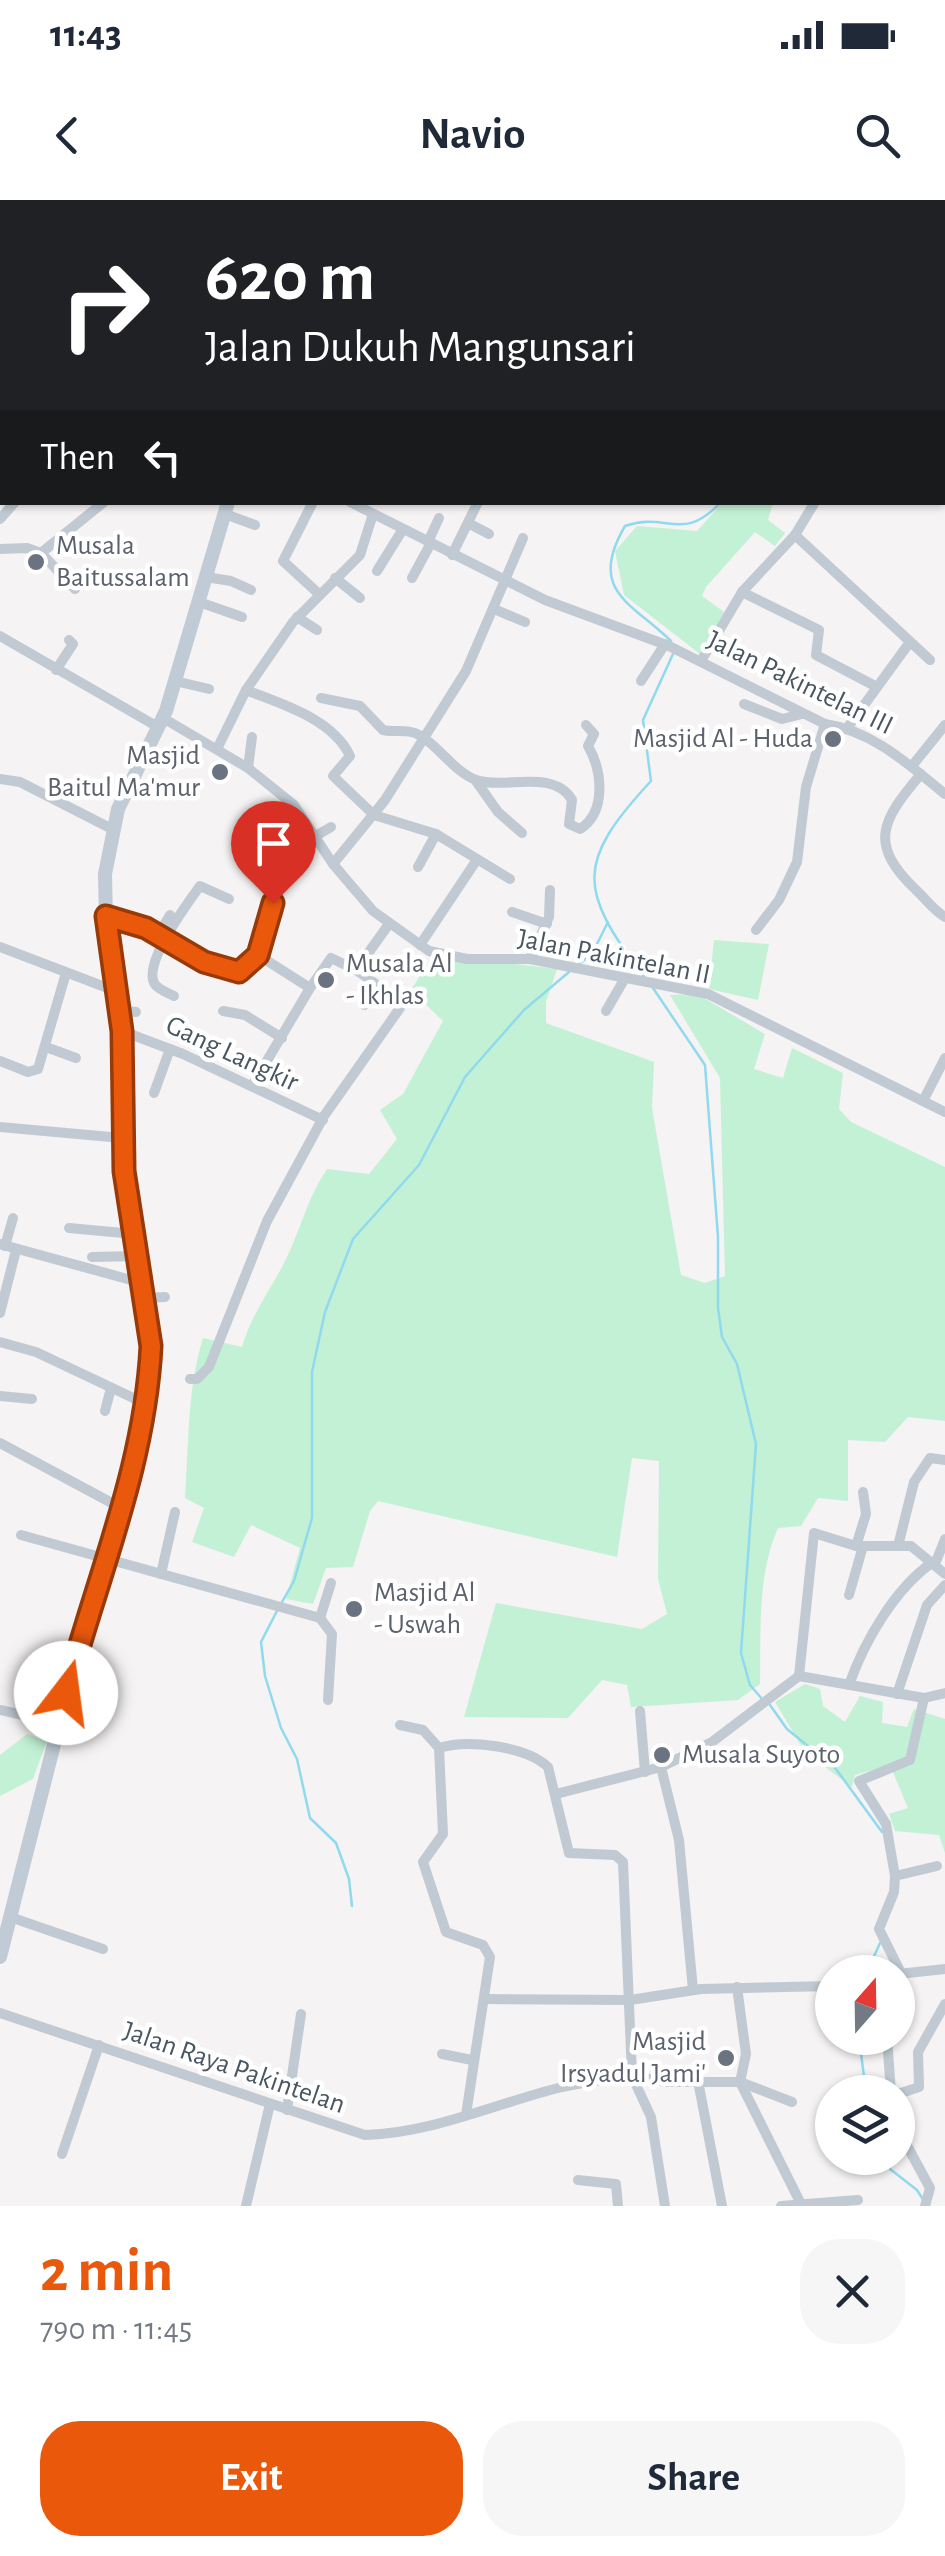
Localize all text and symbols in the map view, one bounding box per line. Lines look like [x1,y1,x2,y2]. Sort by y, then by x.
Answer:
text: 11:43 [50,16,122,54]
icon: back [40,108,95,163]
icon: search [850,108,905,163]
text: Navio [420,112,525,157]
icon: right [40,240,170,370]
text: 620 m [205,243,375,313]
text: Jalan Dukuh Mangunsari [205,325,636,370]
icon: left [135,430,190,485]
text: Then [40,439,115,477]
place label: Musala Baitussalam [56,532,190,592]
marker: Musala Baitussalam [25,551,47,573]
street label: Jalan Pakintelan III [703,626,897,740]
place label: Masjid Al - Huda [633,725,813,753]
marker: Masjid Al - Huda [822,728,844,750]
place label: Masjid Baitul Ma'mur [47,742,200,802]
marker: Masjid Baitul Ma'mur [209,761,231,783]
pin [231,801,316,904]
icon: arrive [246,816,301,871]
street label: Jalan Pakintelan II [515,925,713,989]
place label: Musala Al - Ikhlas [346,950,453,1010]
marker: Musala Al - Ikhlas [315,969,337,991]
street label: Gang Langkir [161,1011,303,1097]
place label: Masjid Al - Uswah [374,1579,476,1639]
marker: Masjid Al - Uswah [343,1598,365,1620]
position arrow [14,1641,118,1745]
place label: Musala Suyoto [682,1741,840,1769]
marker: Musala Suyoto [651,1744,673,1766]
north arrow [815,1955,915,2055]
map controls [815,1955,915,2175]
street label: Jalan Raya Pakintelan [120,2017,348,2119]
place label: Masjid Irsyadul Jami' [560,2028,706,2088]
marker: Masjid Irsyadul Jami' [715,2047,737,2069]
button: layers [815,2075,915,2175]
button: close [800,2239,905,2344]
text: 2 min [40,2242,173,2302]
text: 790 m · 11:45 [40,2313,192,2345]
button: Exit [40,2421,463,2536]
button: Share [483,2421,905,2536]

